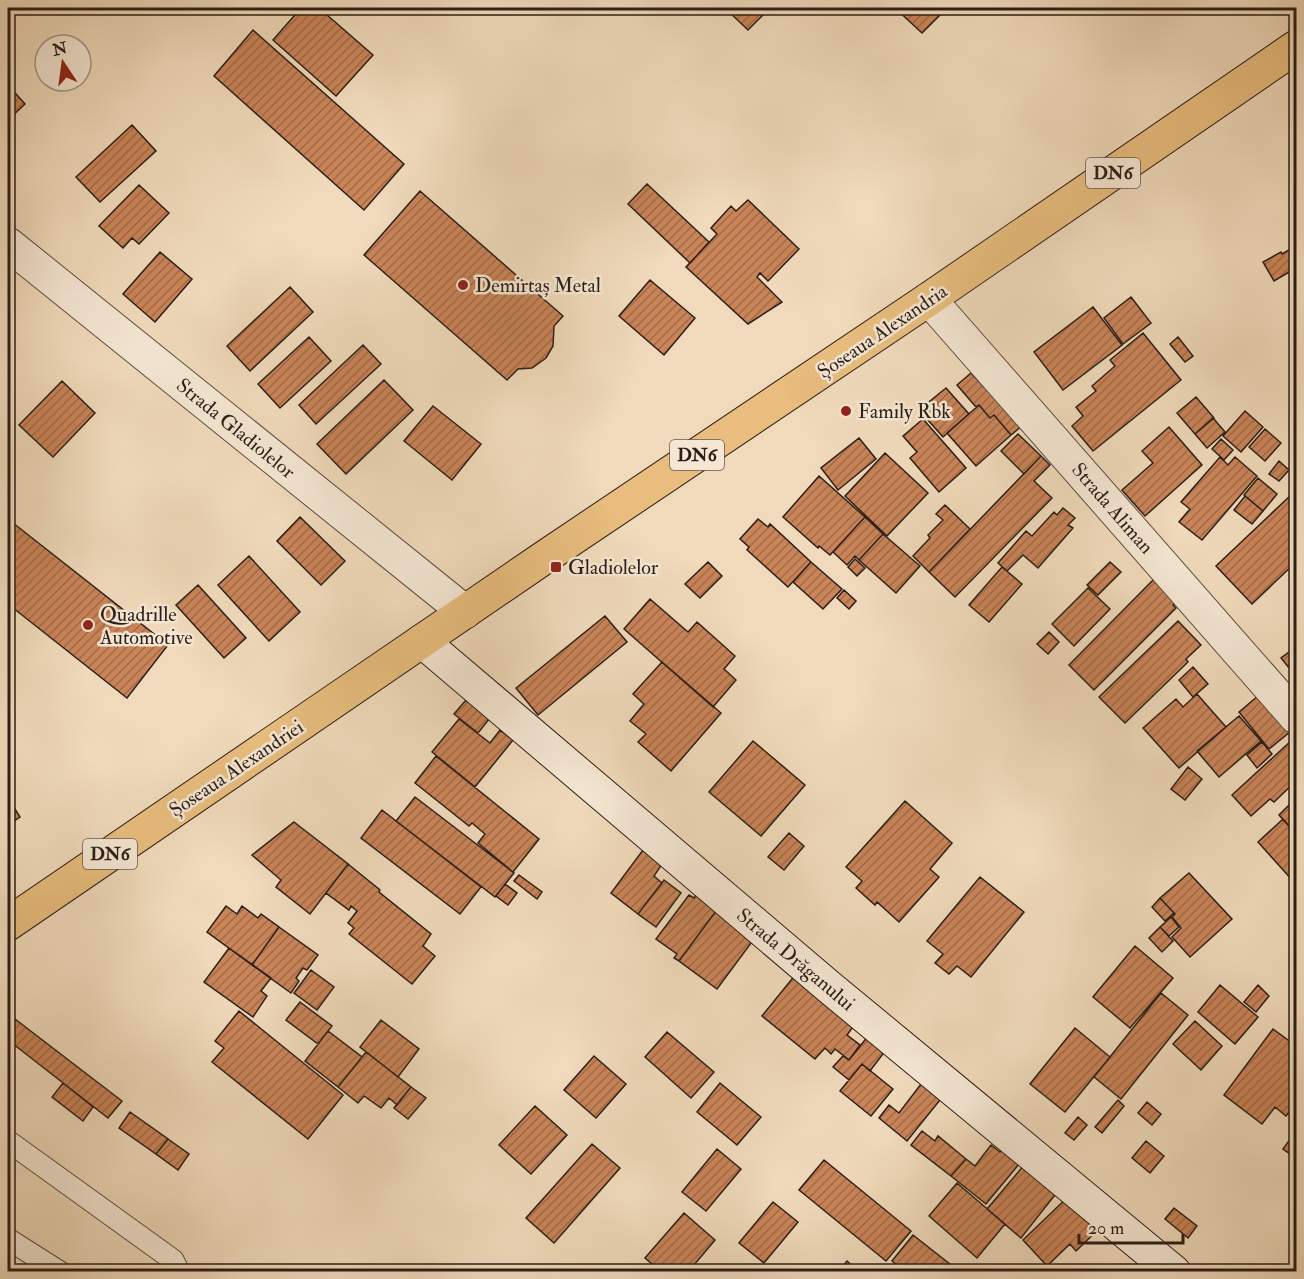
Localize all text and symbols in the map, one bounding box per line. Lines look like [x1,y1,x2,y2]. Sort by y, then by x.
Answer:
north arrow [33,33,93,93]
text: N [50,38,70,61]
road number: DN6 [1086,158,1140,188]
place label: Demirtaș Metal [475,273,601,298]
marker: Demirtaș Metal [456,278,470,292]
street label: Șoseaua Alexandria [813,278,953,384]
street label: Strada Gladiolelor [171,373,301,484]
place label: Family Rbk [858,399,951,424]
marker: Family Rbk [839,404,853,418]
road number: DN6 [670,440,724,470]
street label: Strada Aliman [1066,458,1159,559]
place label: Gladiolelor [568,555,659,580]
marker: Gladiolelor [549,560,563,574]
place label: Quadrille Automotive [99,602,193,650]
marker: Quadrille Automotive [81,618,95,632]
street label: Șoseaua Alexandriei [164,714,308,823]
road number: DN6 [83,839,137,869]
street label: Strada Drăganului [731,903,860,1016]
scale bar [1079,1207,1182,1245]
text: 20 m [1088,1217,1124,1240]

